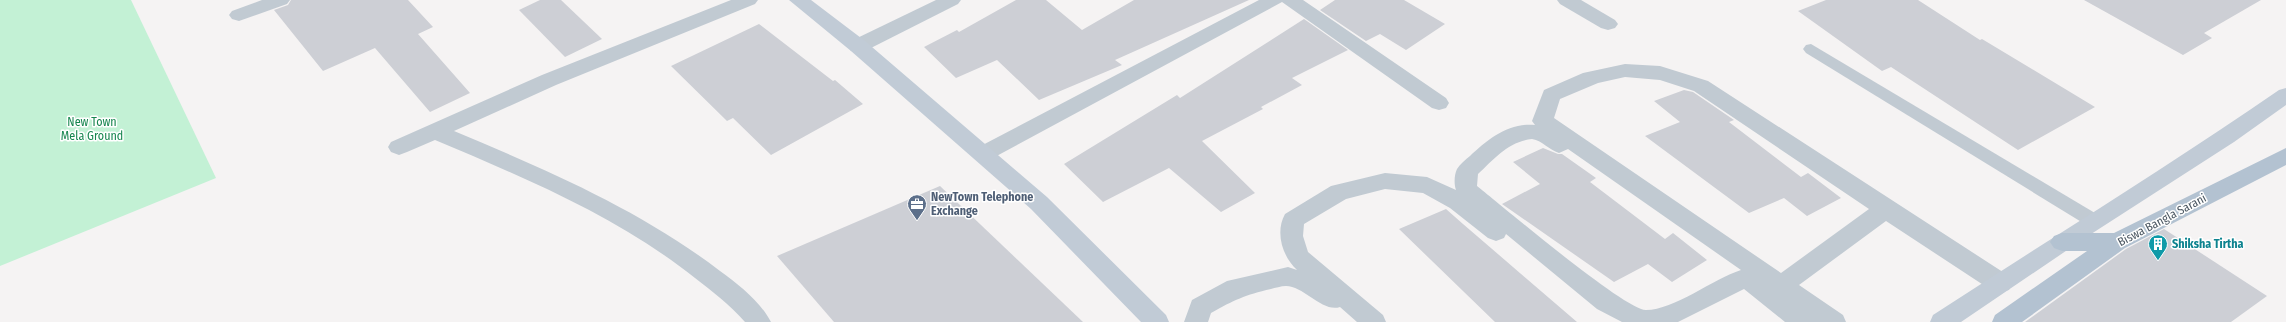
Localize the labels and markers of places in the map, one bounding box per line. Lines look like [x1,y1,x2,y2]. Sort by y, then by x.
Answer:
place label: NewTown Telephone Exchange [931,190,1033,218]
office icon: NewTown Telephone Exchange [906,193,928,221]
building icon: Shiksha Tirtha [2147,233,2169,261]
place label: Shiksha Tirtha [2172,237,2244,251]

